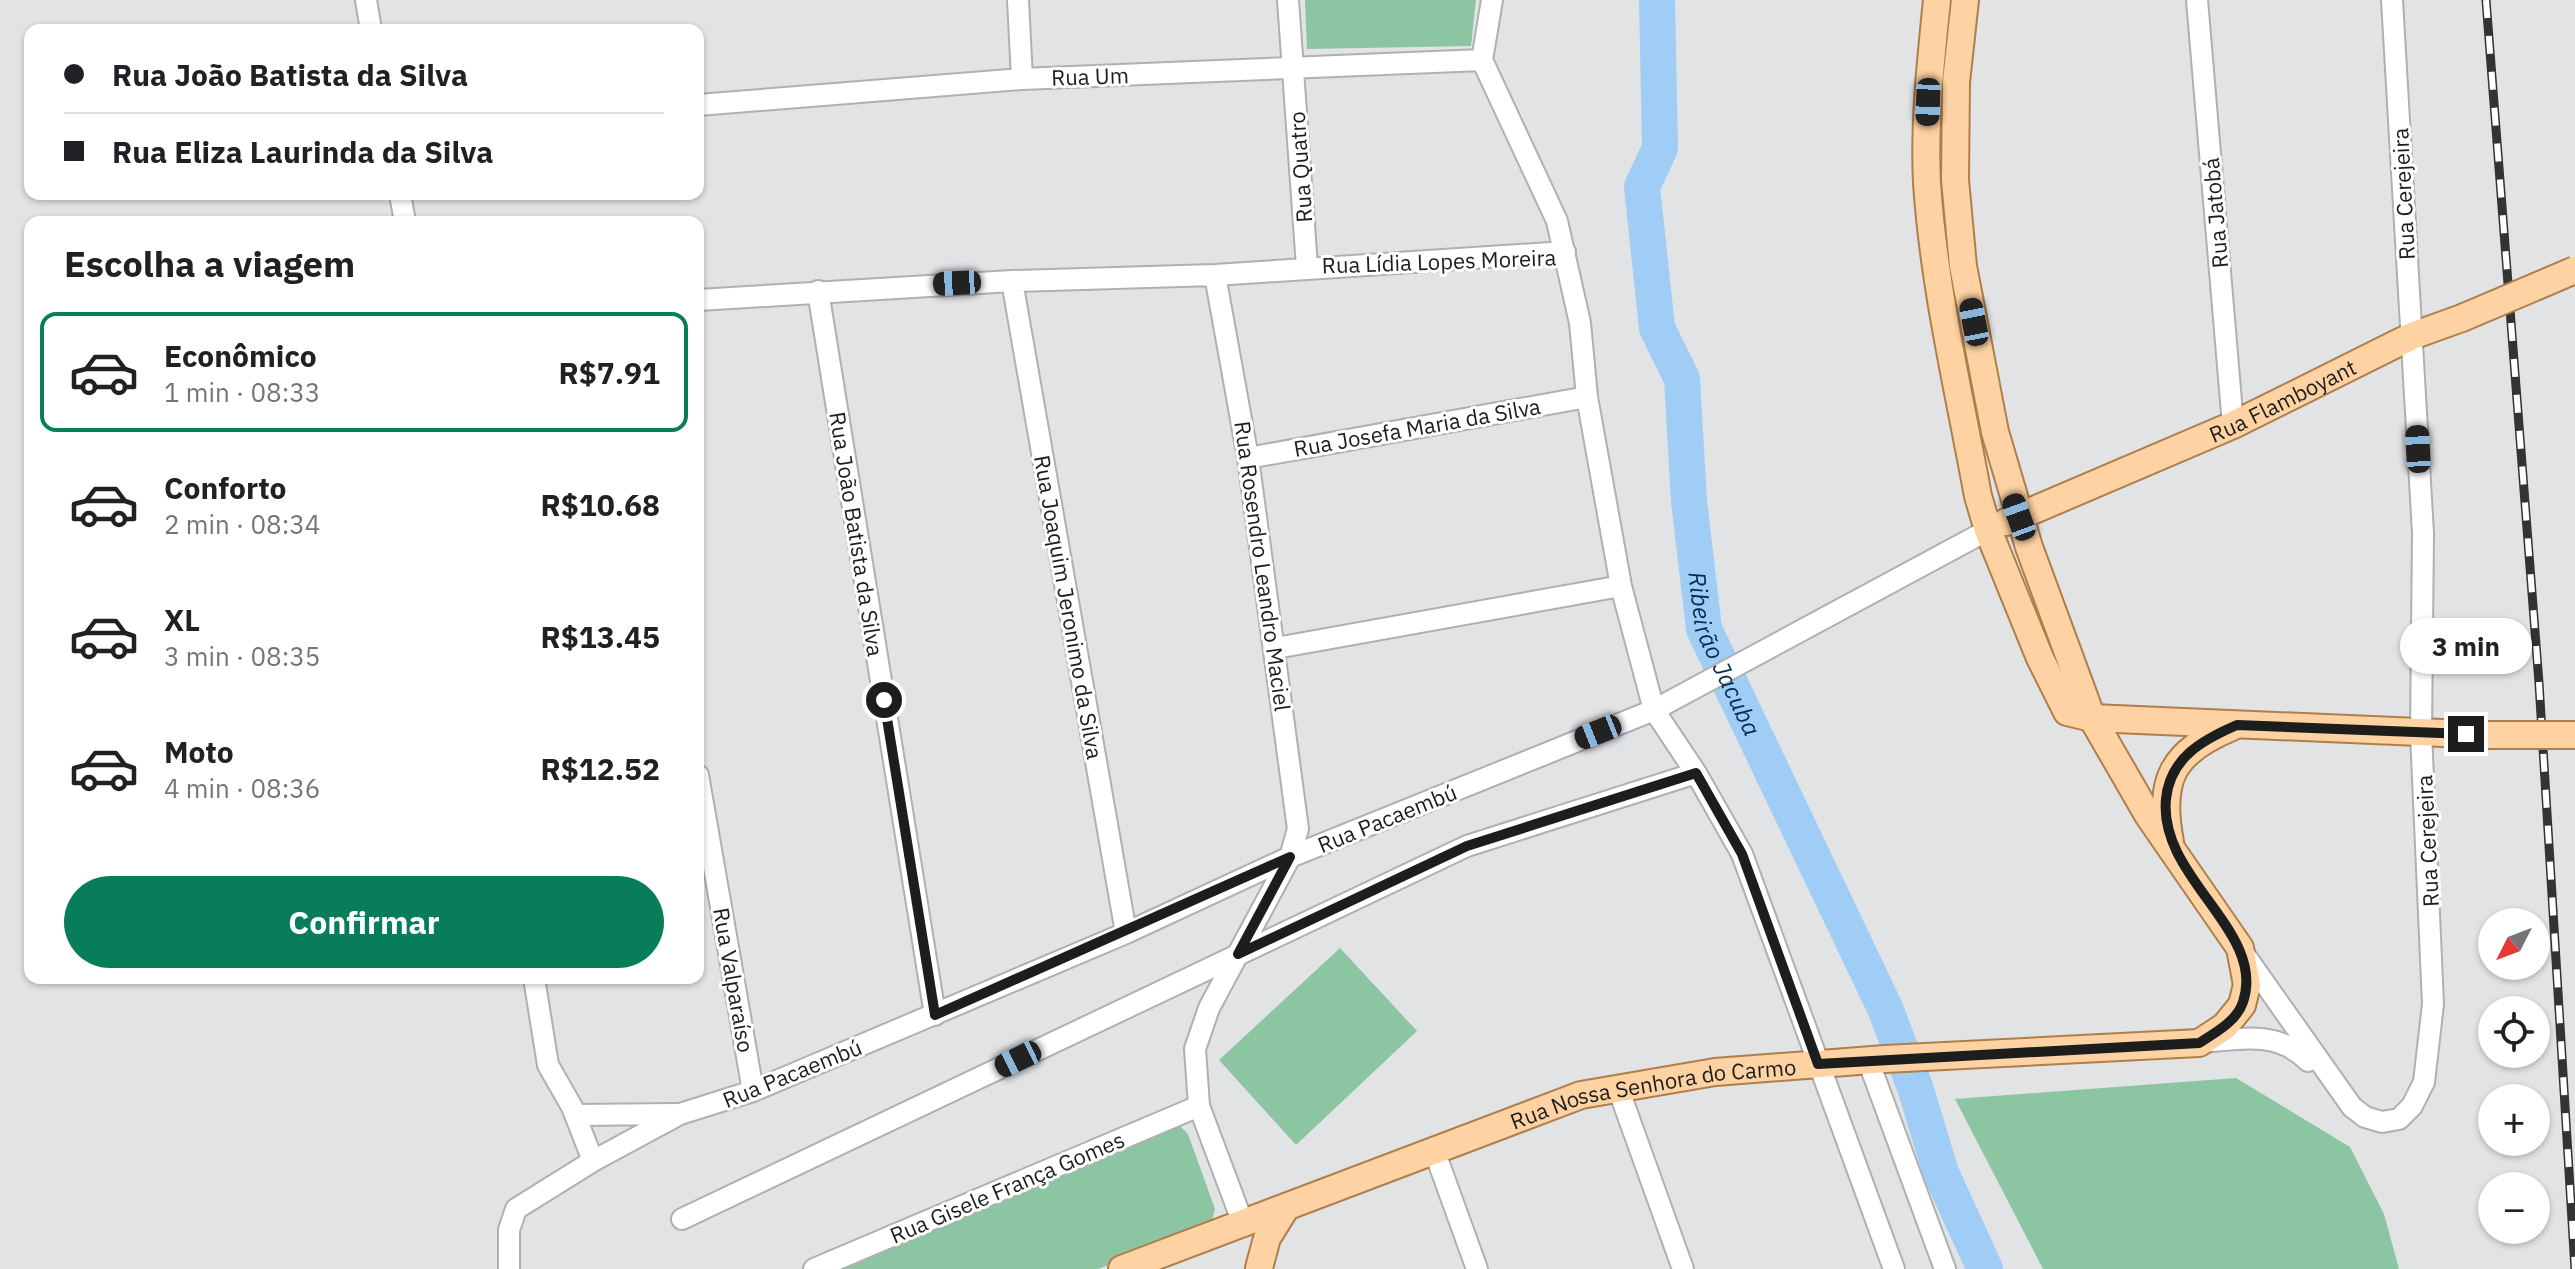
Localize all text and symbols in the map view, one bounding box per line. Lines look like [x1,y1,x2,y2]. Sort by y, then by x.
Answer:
text: Rua João Batista da Silva [112,55,468,94]
street label: Rua Um [1051,60,1129,92]
car [1915,78,1941,126]
street label: Rua Quatro [1282,110,1318,224]
street label: Rua Cerejeira [2385,127,2421,261]
text: Rua Eliza Laurinda da Silva [112,132,493,171]
street label: Rua Jatobá [2196,156,2234,270]
text: Escolha a viagem [64,240,355,287]
street label: Rua Lídia Lopes Moreira [1321,242,1557,280]
car [932,270,982,296]
car [1958,296,1990,348]
icon: car [68,336,140,408]
text: Econômico [164,336,317,375]
street label: Rua Flamboyant [2204,352,2361,448]
text: R$7.91 [558,353,660,392]
text: 1 min · 08:33 [164,375,320,409]
street label: Rua Josefa Maria da Silva [1291,391,1543,463]
street label: Rua João Batista da Silva [823,410,891,658]
street label: Rua Rosendro Leandro Maciel [1228,419,1298,713]
car [2405,424,2431,474]
street label: Rua Joaquim Jeronimo da Silva [1028,453,1110,762]
icon: car [68,468,140,540]
text: Conforto [164,468,287,507]
text: R$10.68 [540,485,660,524]
car [2000,490,2038,544]
text: 2 min · 08:34 [164,507,320,541]
water label: Ribeirão Jacuba [1681,570,1769,741]
icon: car [68,600,140,672]
text: XL [164,600,200,639]
text: R$13.45 [540,617,660,656]
callout: 3 min [2400,618,2532,674]
text: 3 min [2432,629,2500,663]
text: 3 min · 08:35 [164,639,320,673]
route start [866,682,902,718]
car [1571,712,1625,752]
route end [2448,716,2484,752]
icon: car [68,732,140,804]
text: Moto [164,732,234,771]
text: R$12.52 [540,749,660,788]
text: 4 min · 08:36 [164,771,320,805]
street label: Rua Cerejeira [2409,774,2445,908]
street label: Rua Pacaembú [1313,777,1461,859]
button: Confirmar [64,876,664,968]
street label: Rua Valparaíso [707,905,761,1055]
north arrow [2478,908,2550,980]
map controls [2478,908,2550,1244]
button: locate [2478,996,2550,1068]
street label: Rua Pacaembú [718,1032,866,1114]
car [991,1038,1045,1080]
street label: Rua Nossa Senhora do Carmo [1506,1051,1797,1135]
button: + [2478,1084,2550,1156]
street label: Rua Gisele França Gomes [885,1124,1129,1250]
button: − [2478,1172,2550,1244]

